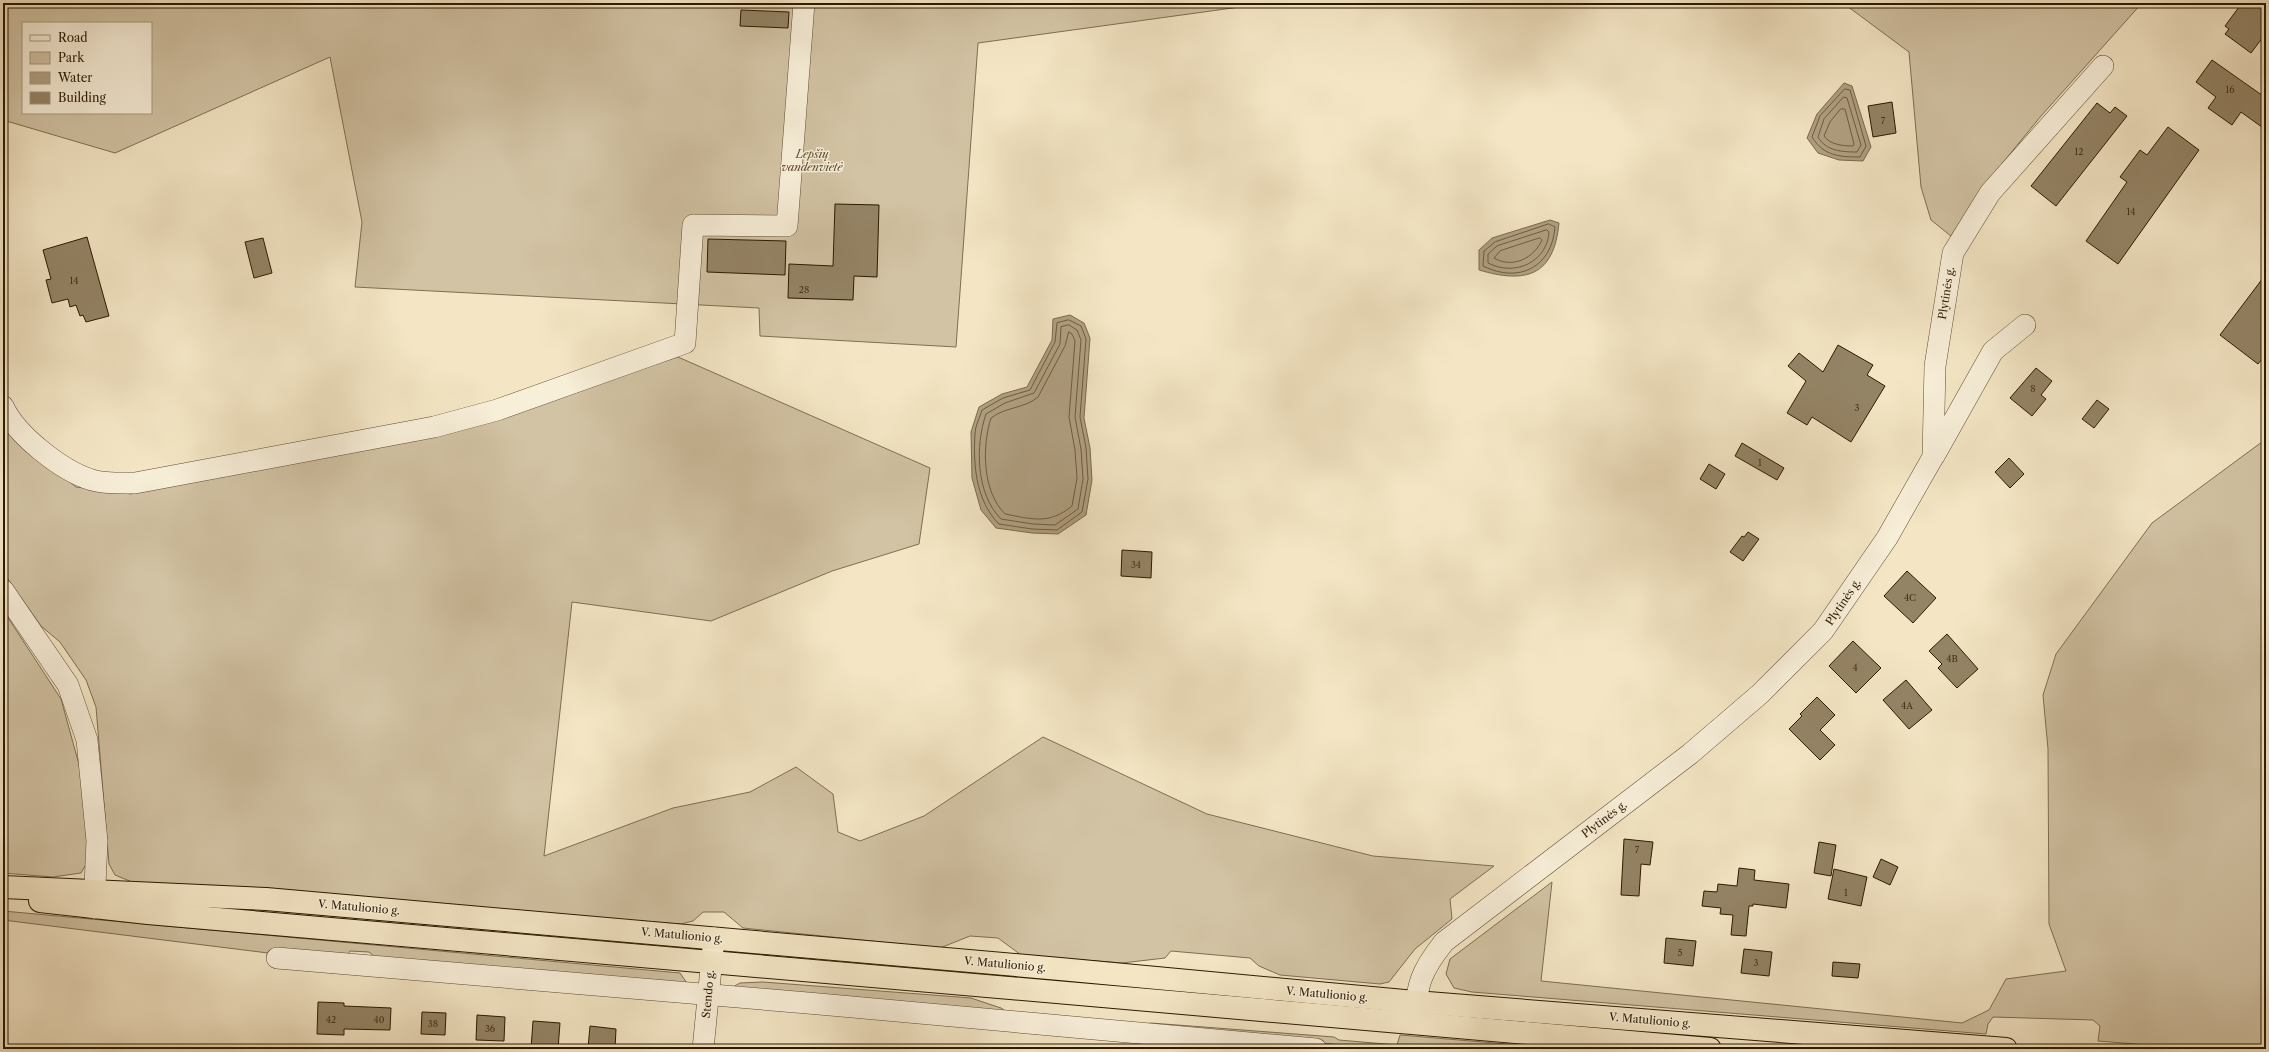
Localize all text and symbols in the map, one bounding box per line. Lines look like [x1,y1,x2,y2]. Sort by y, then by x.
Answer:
legend [22,22,152,114]
text: Road [58,30,88,45]
text: Park [58,50,85,65]
text: Water [57,70,92,85]
house number: 16 [2225,84,2235,95]
text: Building [58,90,106,105]
house number: 7 [1881,115,1886,126]
house number: 12 [2075,146,2083,157]
park label: Lepšių vandenvietė [781,147,843,174]
house number: 14 [2127,206,2136,217]
street label: Plytinės g. [1935,265,1957,320]
house number: 14 [70,275,79,286]
house number: 28 [799,284,809,295]
house number: 8 [2030,383,2036,394]
house number: 3 [1855,402,1860,413]
house number: 1 [1758,457,1762,468]
house number: 34 [1131,559,1141,570]
street label: Plytinės g. [1822,576,1864,628]
house number: 4C [1904,592,1916,603]
house number: 4B [1946,653,1958,664]
house number: 4 [1852,662,1858,673]
house number: 4A [1901,700,1913,711]
street label: Plytinės g. [1579,797,1630,841]
house number: 7 [1635,844,1640,855]
house number: 1 [1844,887,1848,898]
street label: V. Matulionio g. [316,896,401,918]
street label: V. Matulionio g. [639,924,724,946]
house number: 5 [1678,947,1683,958]
street label: V. Matulionio g. [962,953,1047,975]
house number: 3 [1754,957,1759,968]
street label: Stendo g. [699,969,717,1019]
street label: V. Matulionio g. [1284,983,1369,1005]
street label: V. Matulionio g. [1607,1009,1692,1031]
house number: 42 [326,1014,336,1025]
house number: 40 [374,1014,385,1025]
house number: 38 [428,1018,438,1029]
house number: 36 [485,1023,495,1034]

